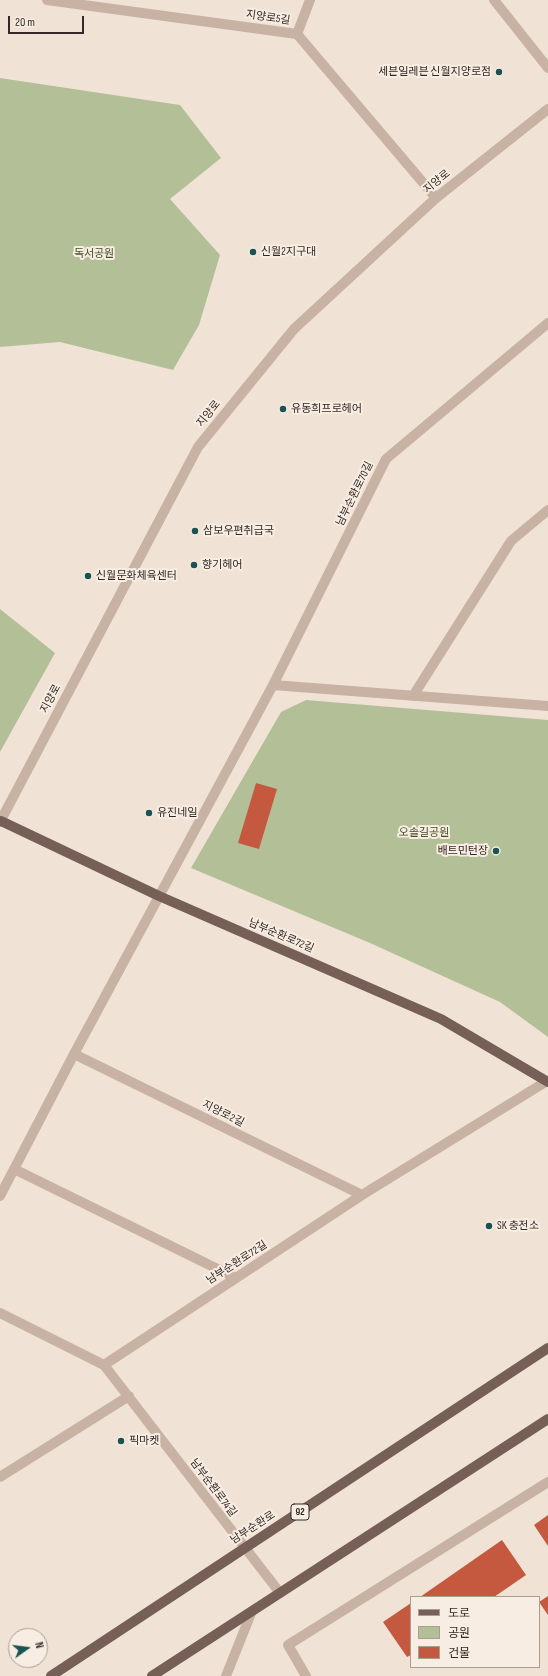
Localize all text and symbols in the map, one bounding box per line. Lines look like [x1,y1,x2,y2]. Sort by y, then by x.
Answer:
scale bar [10,8,86,34]
street label: 지양로5길 [245,8,291,28]
text: 20 m [15,15,35,30]
place label: 세븐일레븐 신월지양로점 [378,65,491,79]
marker: 세븐일레븐 신월지양로점 [494,67,504,77]
street label: 지양로 [421,167,453,197]
place label: 신월2지구대 [261,245,316,259]
park label: 독서공원 [74,247,114,261]
marker: 신월2지구대 [248,247,258,257]
street label: 지양로 [194,398,224,430]
place label: 유동희프로헤어 [291,402,362,416]
marker: 유동희프로헤어 [278,404,288,414]
street label: 남부순환로70길 [334,460,376,528]
place label: 삼보우편취급국 [203,524,274,538]
marker: 삼보우편취급국 [190,526,200,536]
place label: 향기헤어 [202,558,242,572]
marker: 향기헤어 [189,560,199,570]
place label: 신월문화체육센터 [96,569,177,583]
marker: 신월문화체육센터 [83,571,93,581]
street label: 지양로 [38,682,64,716]
place label: 유진네일 [157,806,197,820]
marker: 유진네일 [144,808,154,818]
park label: 오솔길공원 [399,826,449,840]
place label: 배트민턴장 [437,844,488,858]
marker: 배트민턴장 [491,846,501,856]
street label: 남부순환로72길 [246,916,316,956]
street label: 지양로2길 [200,1098,246,1130]
place label: SK 충전소 [497,1219,539,1233]
marker: SK 충전소 [484,1221,494,1231]
street label: 남부순환로72길 [204,1239,270,1287]
place label: 픽마켓 [129,1434,159,1448]
marker: 픽마켓 [116,1436,126,1446]
street label: 남부순환로74길 [187,1456,239,1520]
road number: 92 [291,1504,309,1520]
street label: 남부순환로 [228,1509,278,1547]
legend [410,1596,540,1668]
text: 도로 [448,1606,470,1621]
text: 공원 [448,1626,470,1641]
north arrow [8,1628,48,1668]
text: N [32,1641,46,1650]
text: 건물 [448,1646,470,1661]

